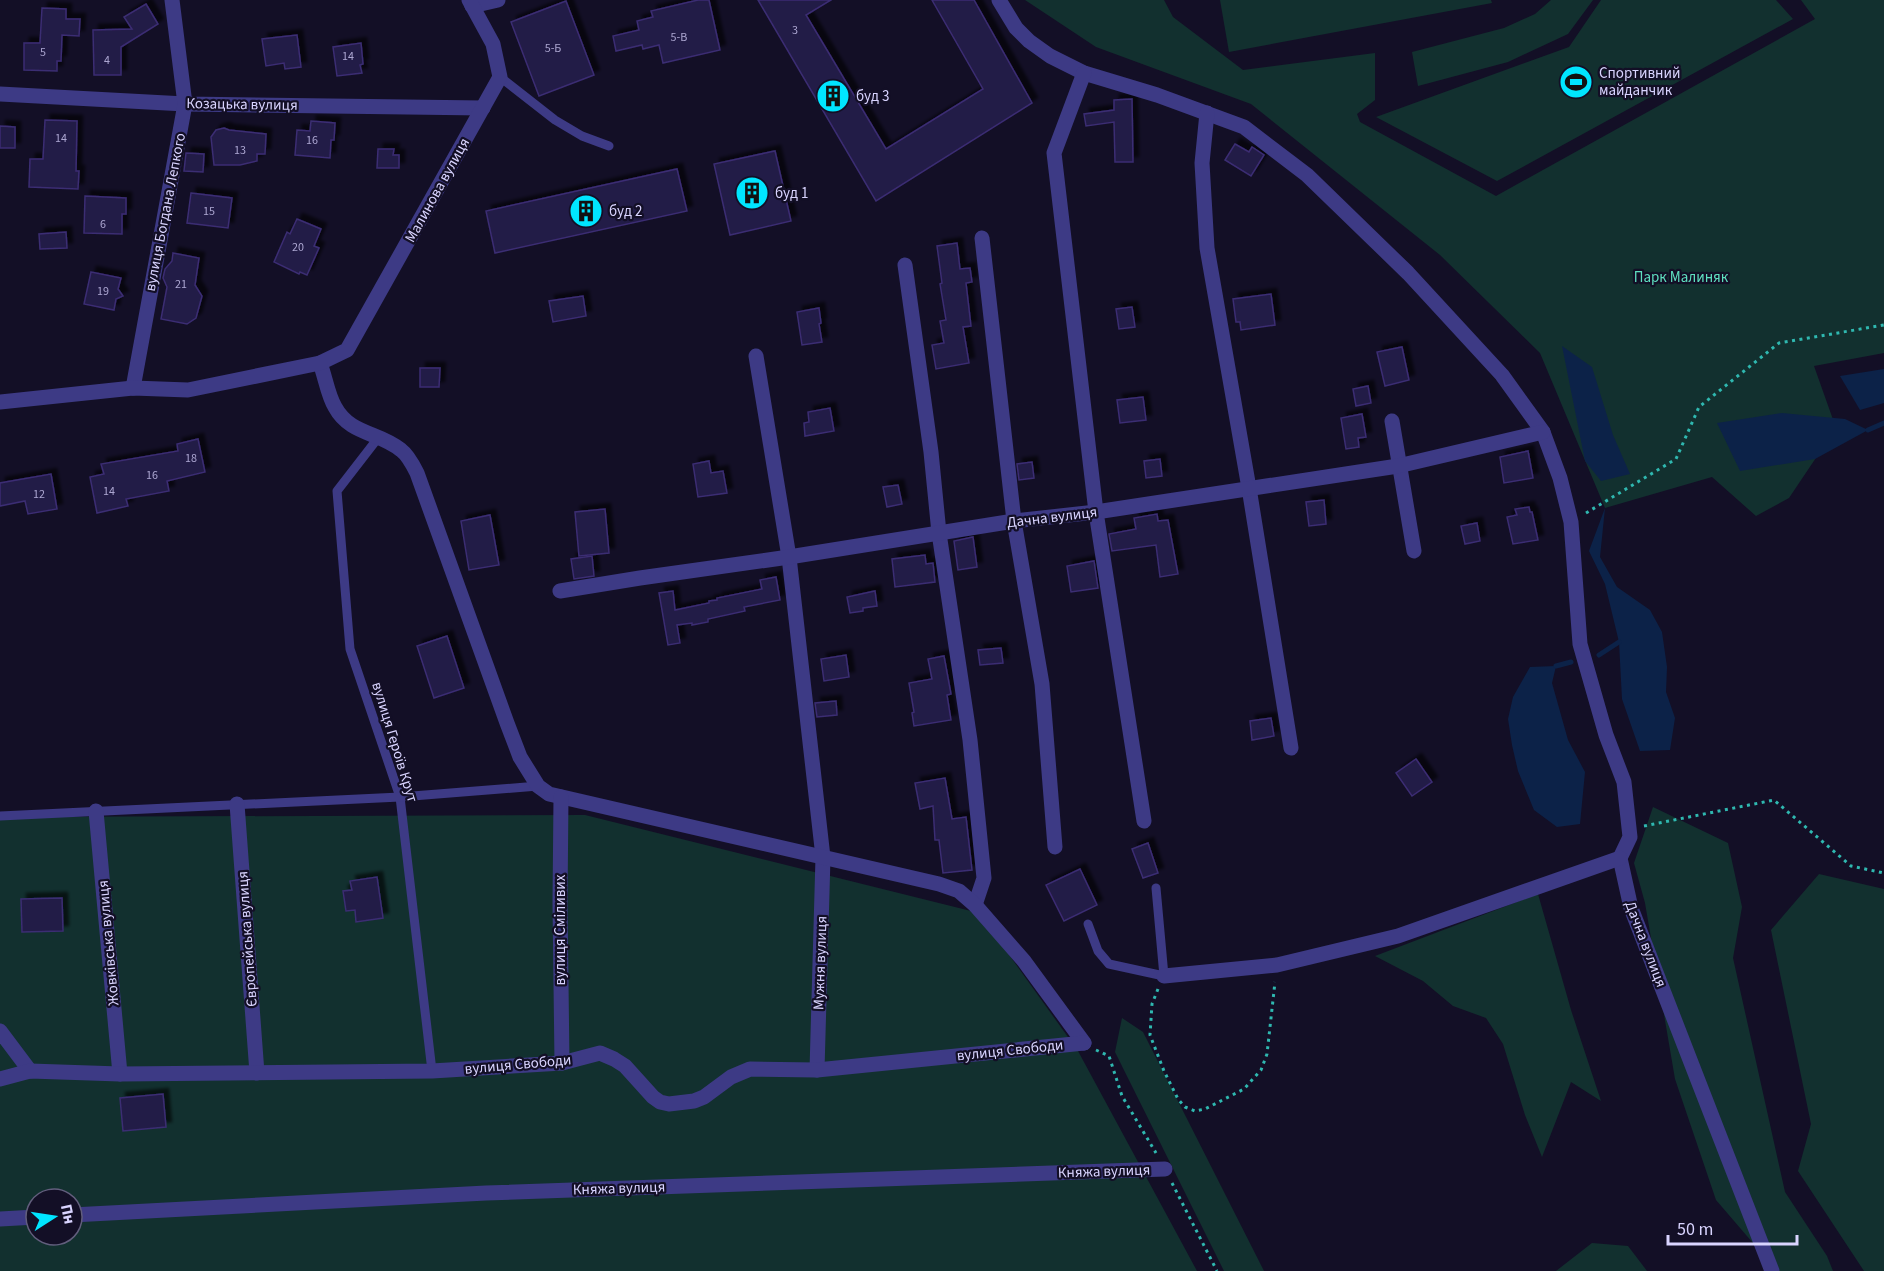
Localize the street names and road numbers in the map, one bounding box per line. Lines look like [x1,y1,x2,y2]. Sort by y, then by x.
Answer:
street label: Козацька вулиця [186,93,298,116]
street label: вулиця Богдана Лепкого [140,131,191,293]
street label: Малинова вулиця [400,134,475,246]
street label: Дачна вулиця [1006,502,1098,533]
street label: вулиця Героїв Крут [366,679,423,805]
street label: Європейська вулиця [232,870,263,1007]
street label: вулиця Сміливих [550,874,571,985]
street label: Жовківська вулиця [93,879,124,1007]
street label: Дачна вулиця [1619,898,1672,990]
street label: Мужня вулиця [808,916,833,1010]
street label: вулиця Свободи [956,1034,1064,1067]
street label: вулиця Свободи [464,1049,572,1080]
street label: Княжа вулиця [1057,1159,1151,1184]
street label: Княжа вулиця [572,1176,666,1201]

